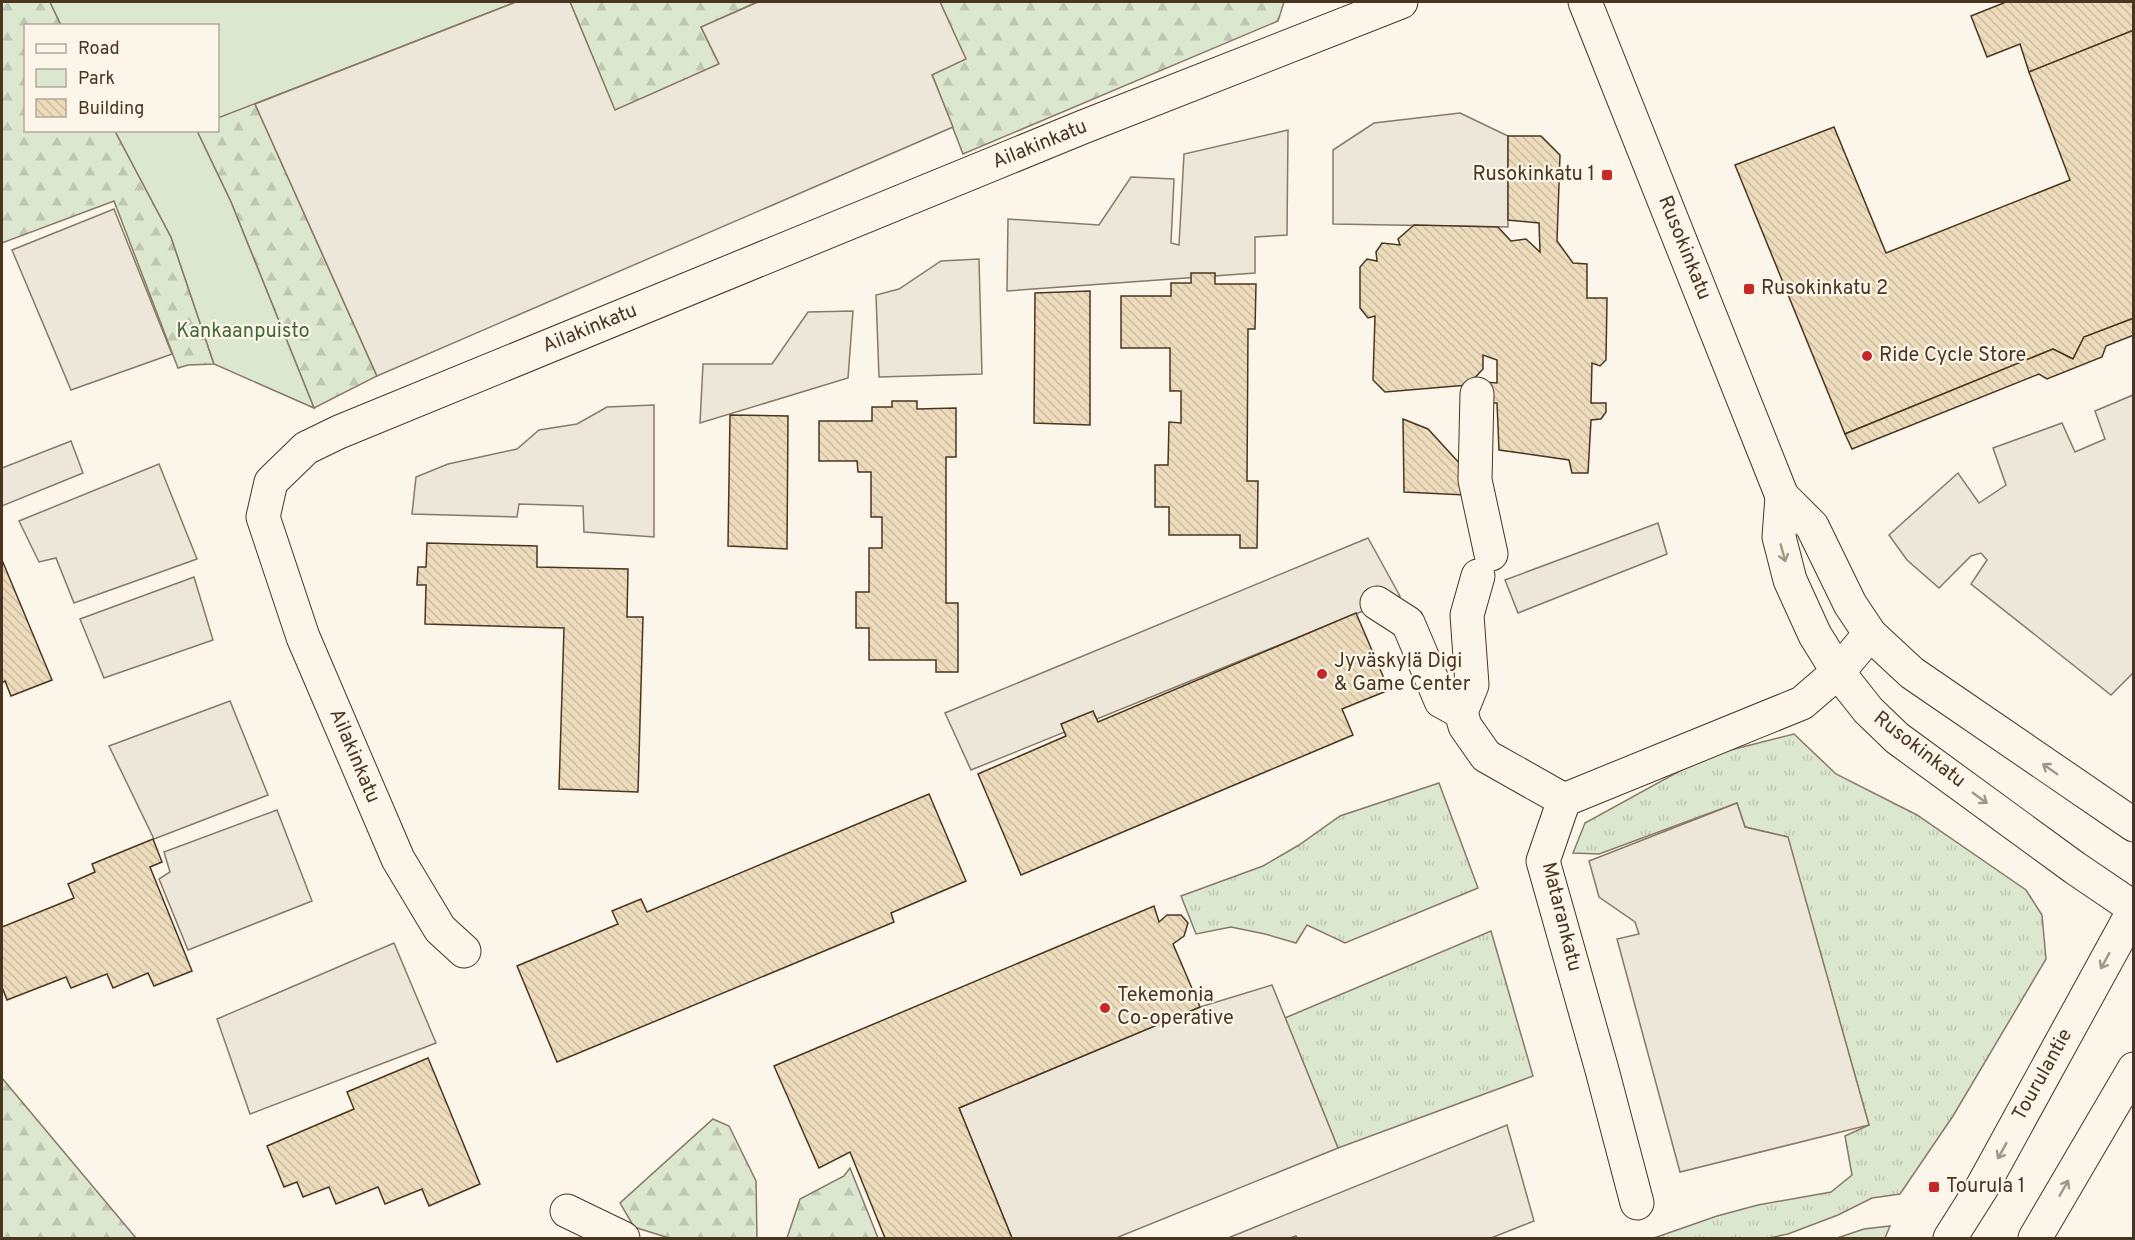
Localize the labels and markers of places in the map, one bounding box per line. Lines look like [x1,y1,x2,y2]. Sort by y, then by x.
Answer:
place label: Rusokinkatu 1 [1473,162,1595,188]
marker: Rusokinkatu 1 [1600,168,1614,182]
place label: Rusokinkatu 2 [1761,276,1888,302]
marker: Rusokinkatu 2 [1742,282,1756,296]
place label: Ride Cycle Store [1879,343,2026,369]
marker: Ride Cycle Store [1860,349,1874,363]
place label: Jyväskylä Digi & Game Center [1334,649,1471,698]
marker: Jyväskylä Digi & Game Center [1315,667,1329,681]
place label: Tekemonia Co-operative [1117,983,1234,1032]
marker: Tekemonia Co-operative [1098,1001,1112,1015]
place label: Tourula 1 [1946,1174,2025,1200]
marker: Tourula 1 [1927,1180,1941,1194]

